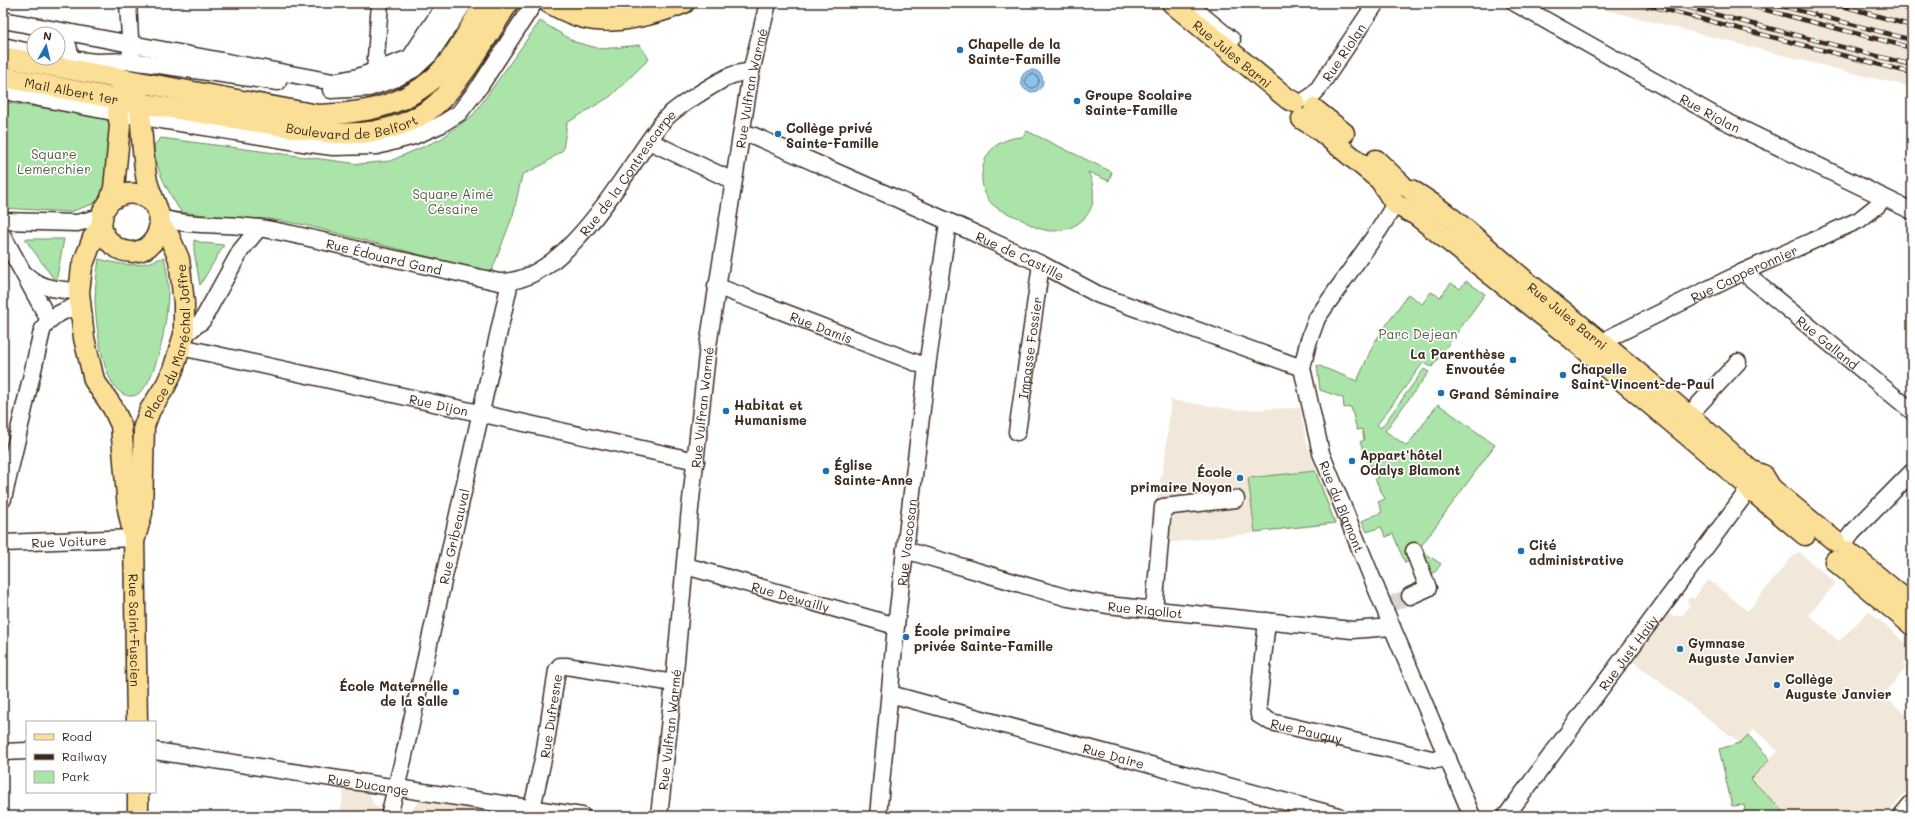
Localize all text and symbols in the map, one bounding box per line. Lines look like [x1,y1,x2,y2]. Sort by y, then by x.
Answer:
street label: Rue Jules Barni [1190,16,1276,91]
street label: Rue Riolan [1318,20,1369,84]
north arrow [26,26,66,66]
street label: Rue Vulfran Warmé [731,26,770,149]
text: N [42,28,53,44]
place label: Chapelle de la Sainte-Famille [968,35,1061,67]
marker: Chapelle de la Sainte-Famille [955,45,965,55]
street label: Mail Albert 1er [23,73,120,107]
place label: Groupe Scolaire Sainte-Famille [1085,86,1192,118]
street label: Rue Riolan [1677,89,1743,136]
marker: Groupe Scolaire Sainte-Famille [1072,96,1082,106]
street label: Rue de la Contrescarpe [575,105,679,239]
street label: Boulevard de Belfort [285,110,420,142]
place label: Collège privé Sainte-Famille [786,119,879,151]
marker: Collège privé Sainte-Famille [773,129,783,139]
park label: Square Lemerchier [17,145,91,177]
park label: Square Aimé Césaire [413,185,493,217]
street label: Rue de Castille [973,227,1068,284]
street label: Rue Édouard Gand [325,234,444,278]
street label: Rue Capperonnier [1687,240,1800,305]
street label: Place du Maréchal Joffre [139,263,193,421]
street label: Rue Jules Barni [1525,278,1611,353]
street label: Impasse Fossier [1013,295,1045,400]
street label: Rue Damis [788,307,855,346]
street label: Rue Galland [1793,311,1863,372]
park label: Parc Dejean [1378,325,1458,342]
place label: La Parenthèse Envoutée [1410,345,1505,377]
street label: Rue Vulfran Warmé [686,346,716,469]
marker: La Parenthèse Envoutée [1508,355,1518,365]
place label: Chapelle Saint-Vincent-de-Paul [1571,360,1714,392]
marker: Chapelle Saint-Vincent-de-Paul [1558,370,1568,380]
place label: Grand Séminaire [1449,385,1559,402]
marker: Grand Séminaire [1436,388,1446,398]
street label: Rue Dijon [408,389,470,419]
place label: Habitat et Humanisme [734,396,807,428]
marker: Habitat et Humanisme [721,406,731,416]
place label: Appart'hôtel Odalys Blamont [1360,446,1460,479]
place label: Église Sainte-Anne [834,456,913,488]
marker: Appart'hôtel Odalys Blamont [1347,456,1357,466]
street label: Rue du Blamont [1316,458,1369,555]
place label: École primaire Noyon [1131,463,1232,496]
marker: Église Sainte-Anne [821,466,831,476]
marker: École primaire Noyon [1235,473,1245,483]
street label: Rue Gribeauval [434,487,472,586]
street label: Rue Vascosan [892,498,920,587]
street label: Rue Voiture [31,531,107,550]
place label: Cité administrative [1529,536,1624,568]
marker: Cité administrative [1516,546,1526,556]
street label: Rue Saint-Fuscien [126,574,145,687]
street label: Rue Dewailly [750,577,832,615]
street label: Rue Rigollot [1107,597,1184,621]
street label: Rue Just Haüy [1594,611,1661,693]
place label: École primaire privée Sainte-Famille [914,622,1053,654]
marker: École primaire privée Sainte-Famille [901,632,911,642]
place label: Gymnase Auguste Janvier [1688,634,1795,666]
marker: Gymnase Auguste Janvier [1675,644,1685,654]
street label: Rue Vulfran Warmé [653,668,684,791]
place label: Collège Auguste Janvier [1785,670,1892,702]
street label: Rue Dufresne [535,672,565,759]
place label: École Maternelle de la Salle [339,677,448,709]
marker: Collège Auguste Janvier [1772,680,1782,690]
marker: École Maternelle de la Salle [451,687,461,697]
street label: Rue Pauquy [1269,714,1344,747]
legend [26,721,156,793]
text: Road [62,728,92,744]
street label: Rue Daire [1081,738,1147,771]
text: Railway [62,748,107,764]
text: Park [62,768,89,784]
street label: Rue Ducange [327,769,411,798]

